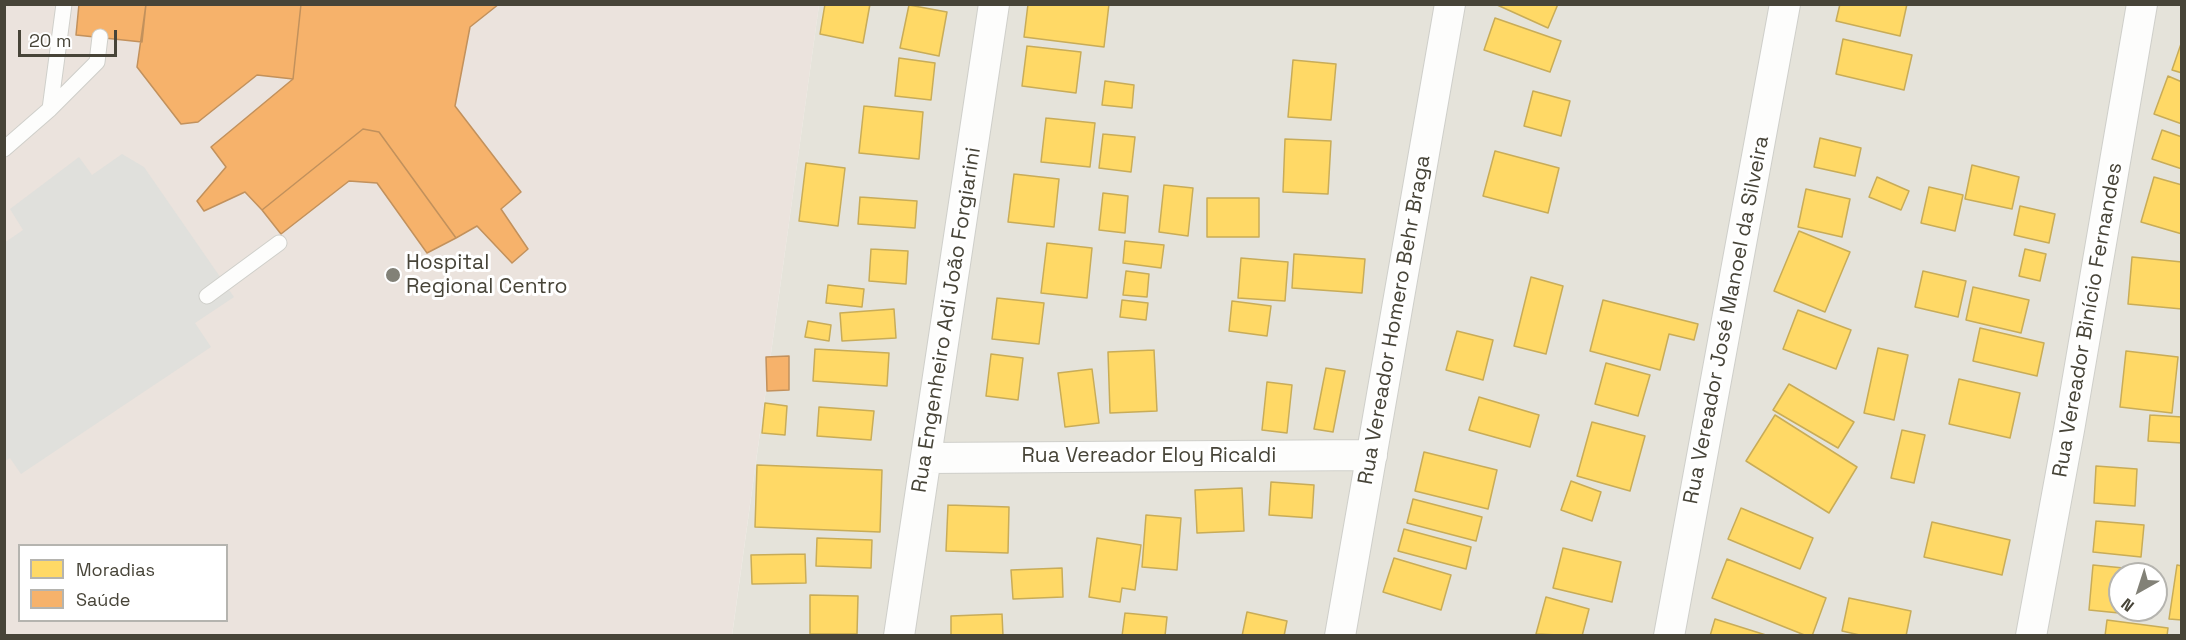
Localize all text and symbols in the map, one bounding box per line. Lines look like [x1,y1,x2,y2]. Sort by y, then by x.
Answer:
scale bar [21,18,120,56]
text: 20 m [29,29,72,52]
street label: Rua Vereador José Manoel da Silveira [1679,134,1775,506]
street label: Rua Engenheiro Adi João Forgiarini [907,146,987,494]
street label: Rua Vereador Homero Behr Braga [1354,153,1436,487]
street label: Rua Vereador Binício Fernandes [2048,161,2128,479]
place label: Hospital Regional Centro [406,250,567,300]
marker: Hospital Regional Centro [384,266,402,284]
street label: Rua Vereador Eloy Ricaldi [1022,443,1276,469]
legend [18,544,228,622]
text: Moradias [76,558,155,581]
north arrow [2108,562,2168,622]
text: Saúde [76,588,130,611]
text: N [2117,593,2138,616]

